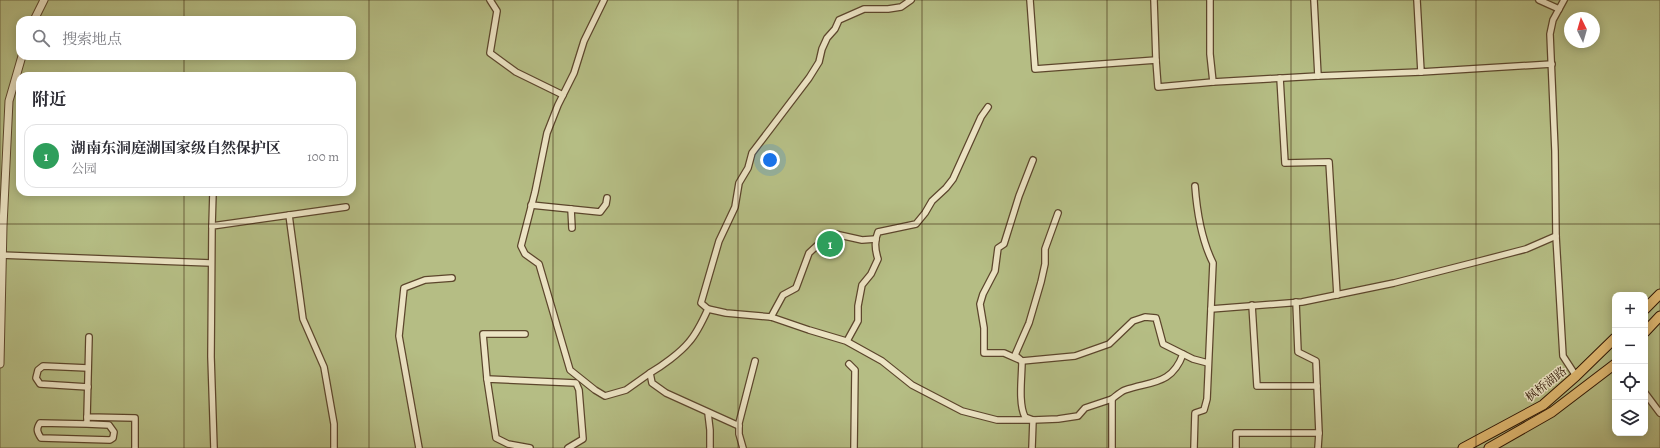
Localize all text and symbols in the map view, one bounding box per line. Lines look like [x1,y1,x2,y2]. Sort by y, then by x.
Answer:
north arrow [1564,12,1600,48]
search box [16,16,356,60]
icon: search [30,27,52,49]
text: 搜索地点 [62,29,122,49]
text: 附近 [32,88,66,111]
text: 湖南东洞庭湖国家级自然保护区 [71,138,281,158]
text: 1 [44,148,48,165]
text: 100 m [307,148,339,165]
your location [760,150,780,170]
text: 公园 [71,160,97,177]
pin: 1 [817,229,843,259]
map controls [1612,292,1648,436]
button: + [1612,292,1648,328]
button: − [1612,328,1648,364]
street label: 枫桥湖路 [1522,363,1570,405]
button: locate [1612,364,1648,400]
button: layers [1612,400,1648,436]

